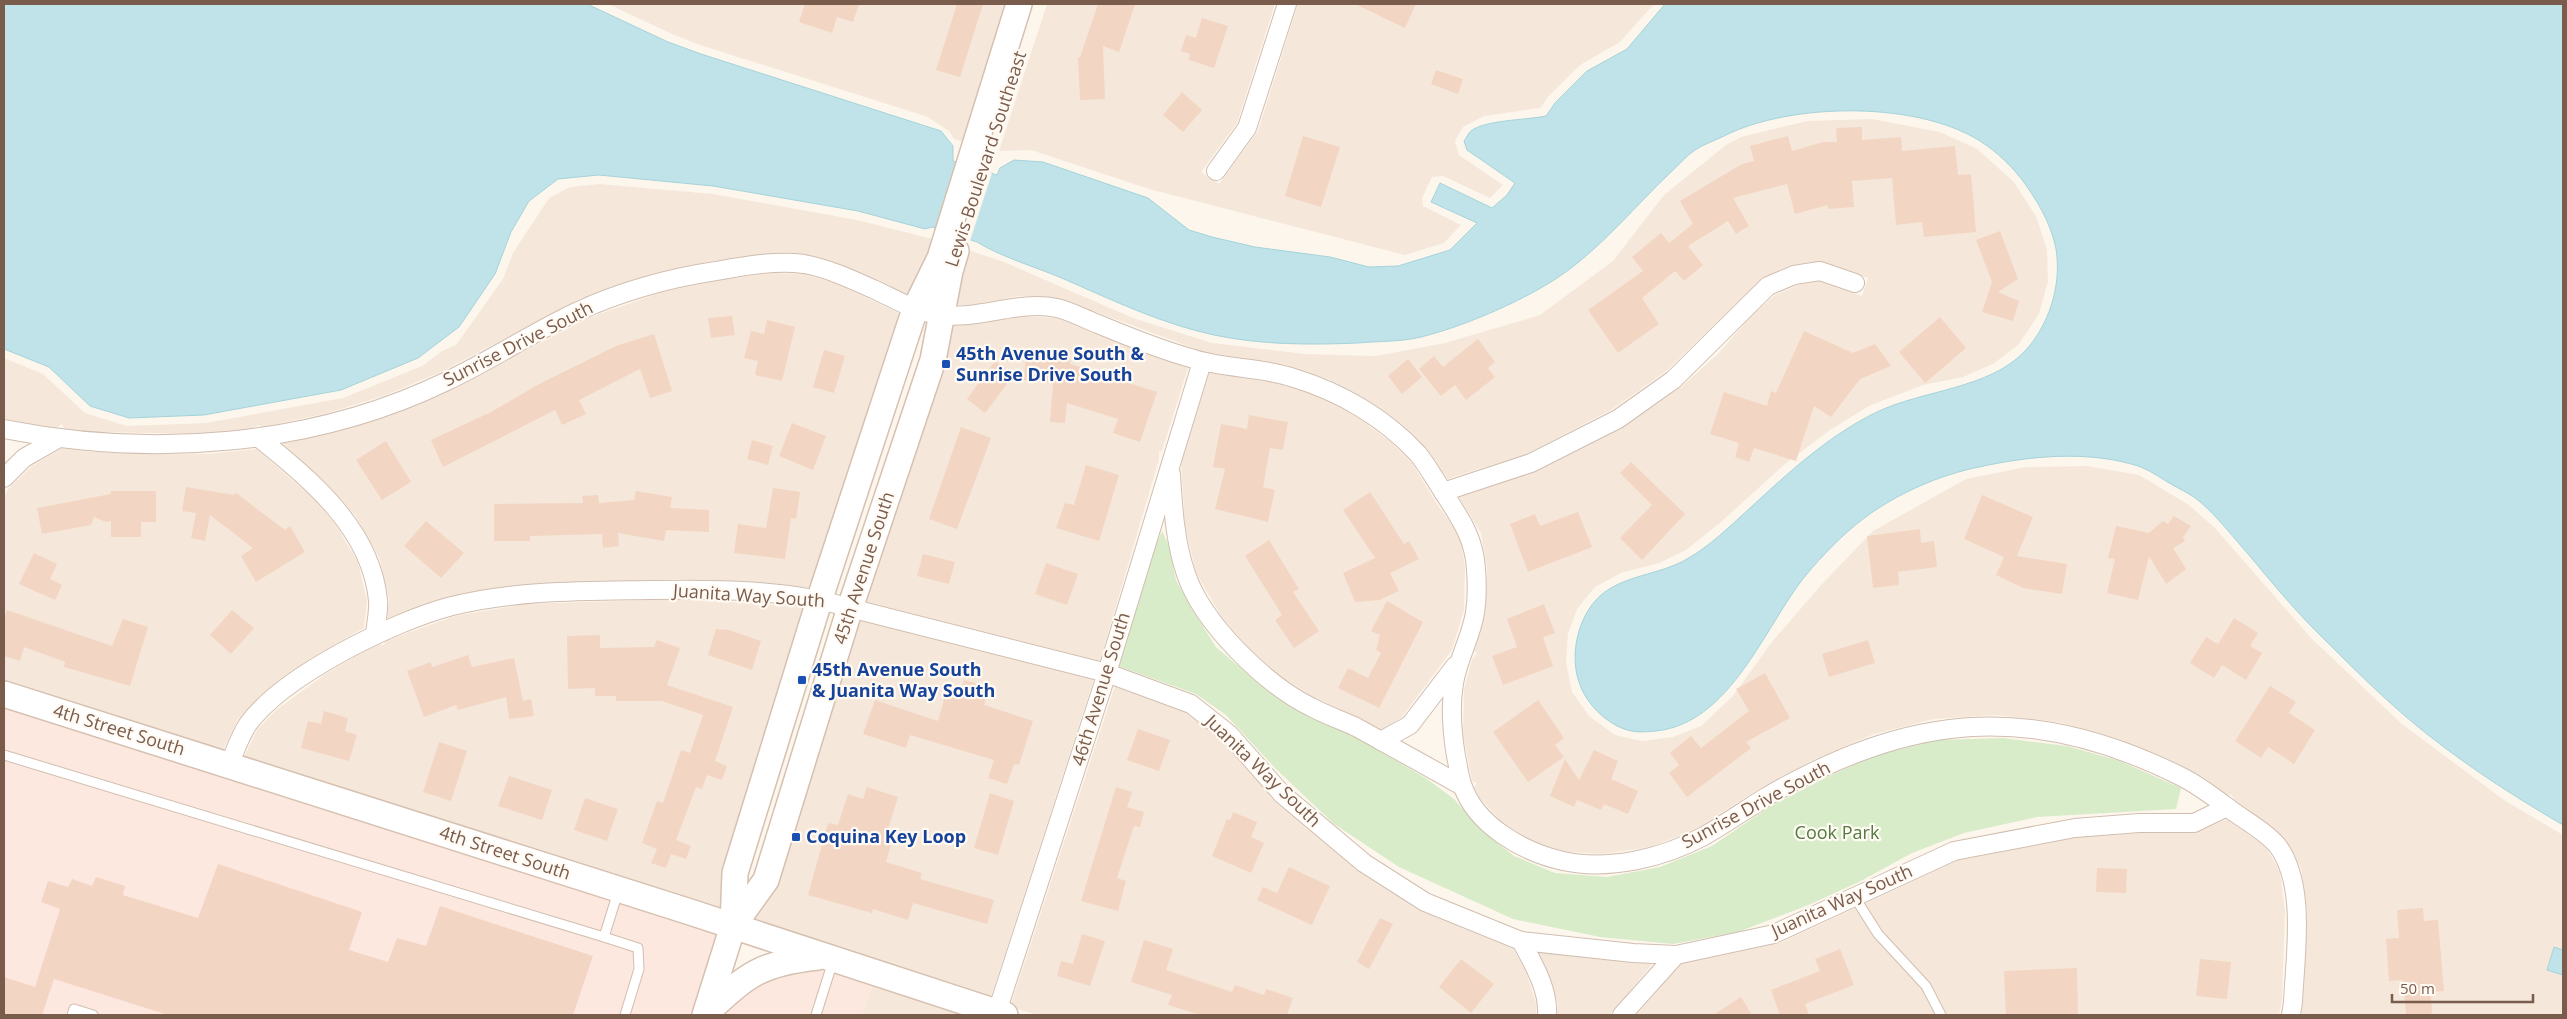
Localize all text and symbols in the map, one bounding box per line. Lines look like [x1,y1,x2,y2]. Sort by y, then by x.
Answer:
street label: Lewis Boulevard Southeast [939,48,1031,270]
street label: Sunrise Drive South [439,295,597,391]
place label: 45th Avenue South & Sunrise Drive South [956,341,1144,386]
marker: 45th Avenue South & Sunrise Drive South [940,358,952,370]
street label: 45th Avenue South [827,488,899,647]
street label: Juanita Way South [670,578,826,612]
street label: 46th Avenue South [1065,609,1135,768]
place label: 45th Avenue South & Juanita Way South [812,657,995,702]
marker: 45th Avenue South & Juanita Way South [796,674,808,686]
street label: 4th Street South [50,698,188,760]
street label: Juanita Way South [1199,707,1327,832]
street label: Sunrise Drive South [1677,755,1834,853]
street label: 4th Street South [437,820,574,885]
park label: Cook Park [1795,820,1880,844]
place label: Coquina Key Loop [806,824,966,848]
marker: Coquina Key Loop [790,831,802,843]
street label: Juanita Way South [1765,858,1916,943]
scale bar [2392,972,2533,1004]
text: 50 m [2400,978,2435,998]

